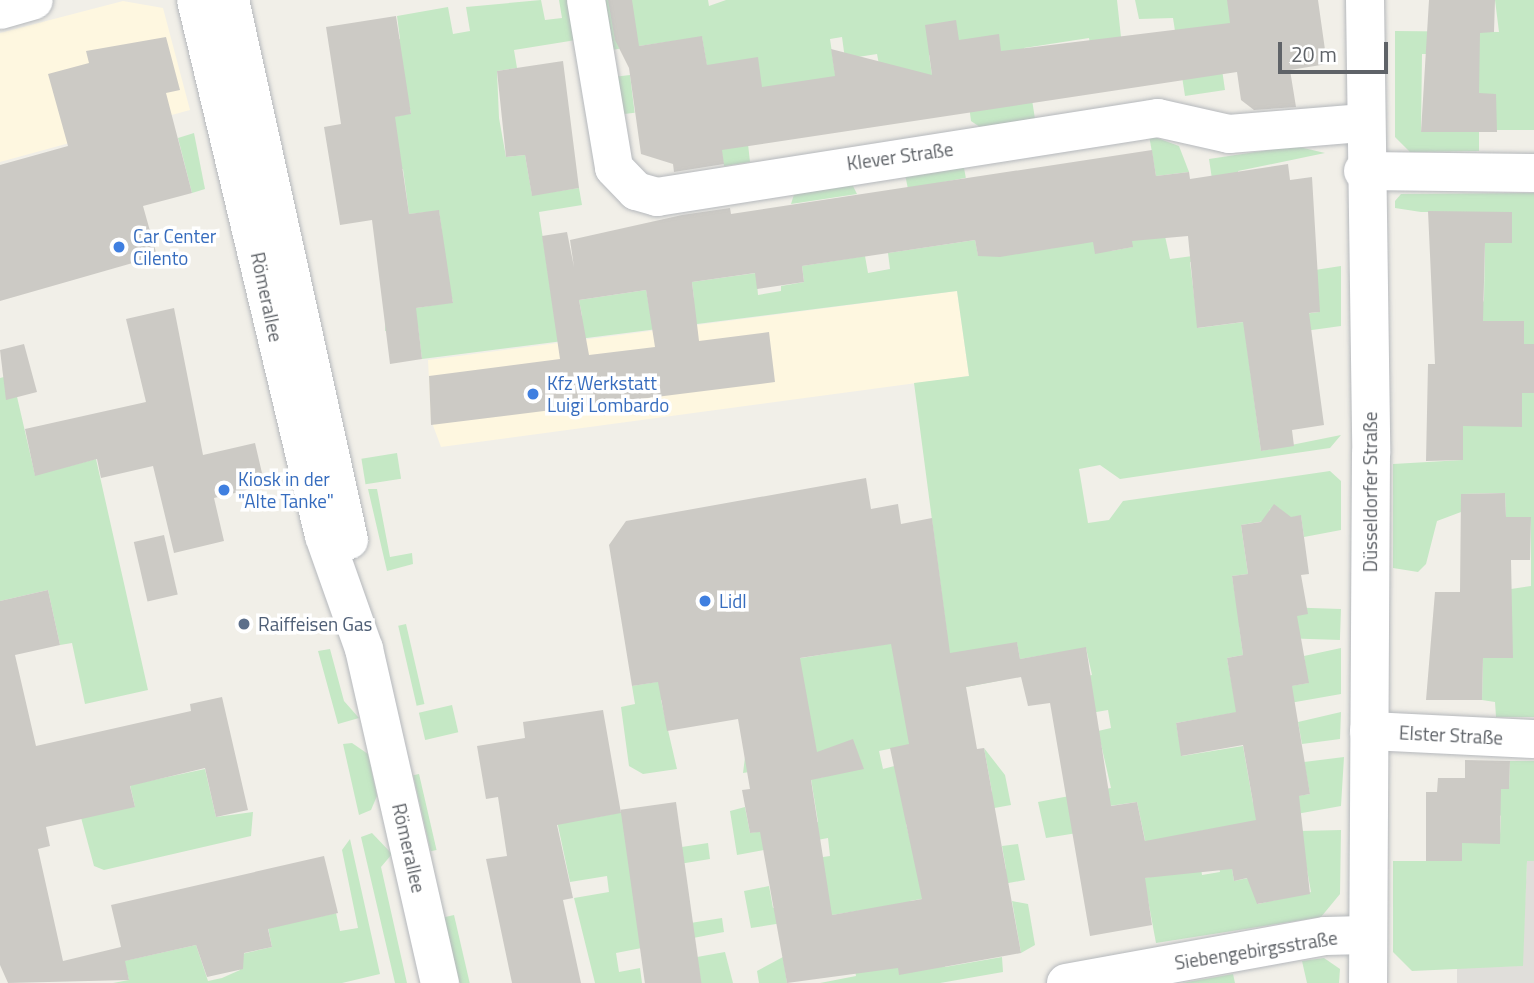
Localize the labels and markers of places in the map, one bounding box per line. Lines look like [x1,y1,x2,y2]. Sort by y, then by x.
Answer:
place label: Car Center Cilento [133,225,216,269]
marker: Car Center Cilento [111,239,127,255]
place label: Kfz Werkstatt Luigi Lombardo [547,372,669,416]
marker: Kfz Werkstatt Luigi Lombardo [525,386,541,402]
place label: Kiosk in der "Alte Tanke" [238,468,334,512]
marker: Kiosk in der "Alte Tanke" [216,482,232,498]
place label: Lidl [719,590,747,612]
marker: Lidl [697,593,713,609]
place label: Raiffeisen Gas [258,613,372,635]
marker: Raiffeisen Gas [236,616,252,632]

